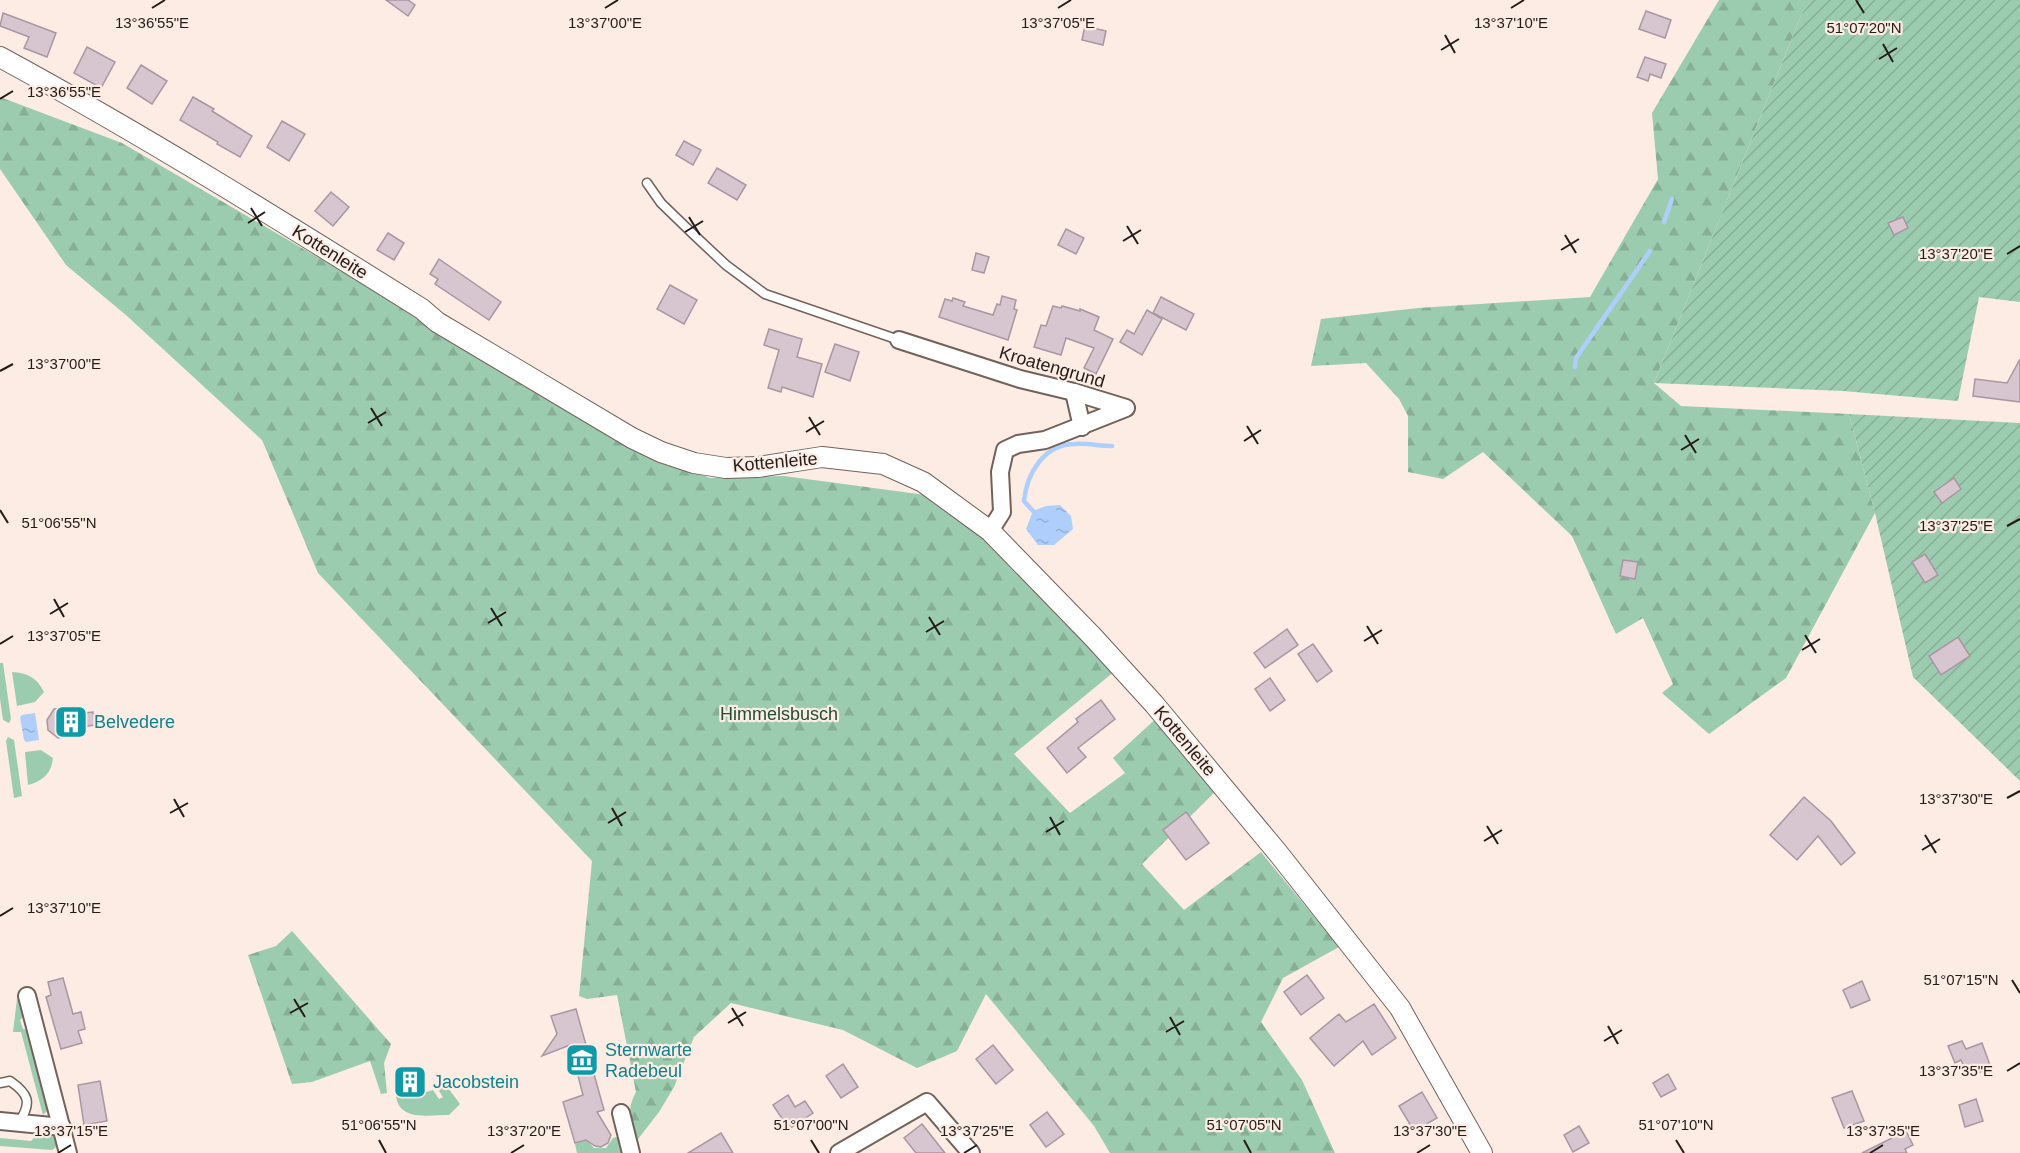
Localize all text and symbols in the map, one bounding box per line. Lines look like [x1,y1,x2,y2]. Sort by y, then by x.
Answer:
text: 13°36'55"E [115,14,189,31]
text: 13°37'00"E [568,14,642,31]
text: 13°37'05"E [1021,14,1095,31]
text: 13°37'10"E [1474,14,1548,31]
text: 51°07'20"N [1826,19,1902,36]
text: 13°36'55"E [27,83,101,100]
street label: Kottenleite [289,221,371,283]
text: 13°37'20"E [1919,245,1993,262]
street label: Kroatengrund [997,342,1107,392]
text: 13°37'00"E [27,355,101,372]
street label: Kottenleite [732,448,818,476]
text: 51°06'55"N [21,514,97,531]
text: 13°37'25"E [1919,517,1993,534]
text: 13°37'05"E [27,627,101,644]
street label: Kottenleite [1150,702,1220,780]
building icon: Belvedere [53,704,89,740]
park label: Himmelsbusch [720,704,838,724]
place label: Belvedere [94,712,175,732]
text: 13°37'30"E [1919,790,1993,807]
text: 13°37'10"E [27,899,101,916]
text: 51°07'15"N [1923,971,1999,988]
place label: Sternwarte Radebeul [605,1040,692,1081]
museum icon: Sternwarte Radebeul [564,1042,600,1078]
text: 13°37'35"E [1919,1062,1993,1079]
building icon: Jacobstein [392,1064,428,1100]
place label: Jacobstein [433,1072,519,1092]
text: 51°06'55"N [341,1116,417,1133]
text: 51°07'00"N [773,1116,849,1133]
text: 51°07'05"N [1206,1116,1282,1133]
text: 51°07'10"N [1638,1116,1714,1133]
text: 13°37'15"E [34,1122,108,1139]
text: 13°37'20"E [487,1122,561,1139]
text: 13°37'25"E [940,1122,1014,1139]
text: 13°37'30"E [1393,1122,1467,1139]
text: 13°37'35"E [1846,1122,1920,1139]

